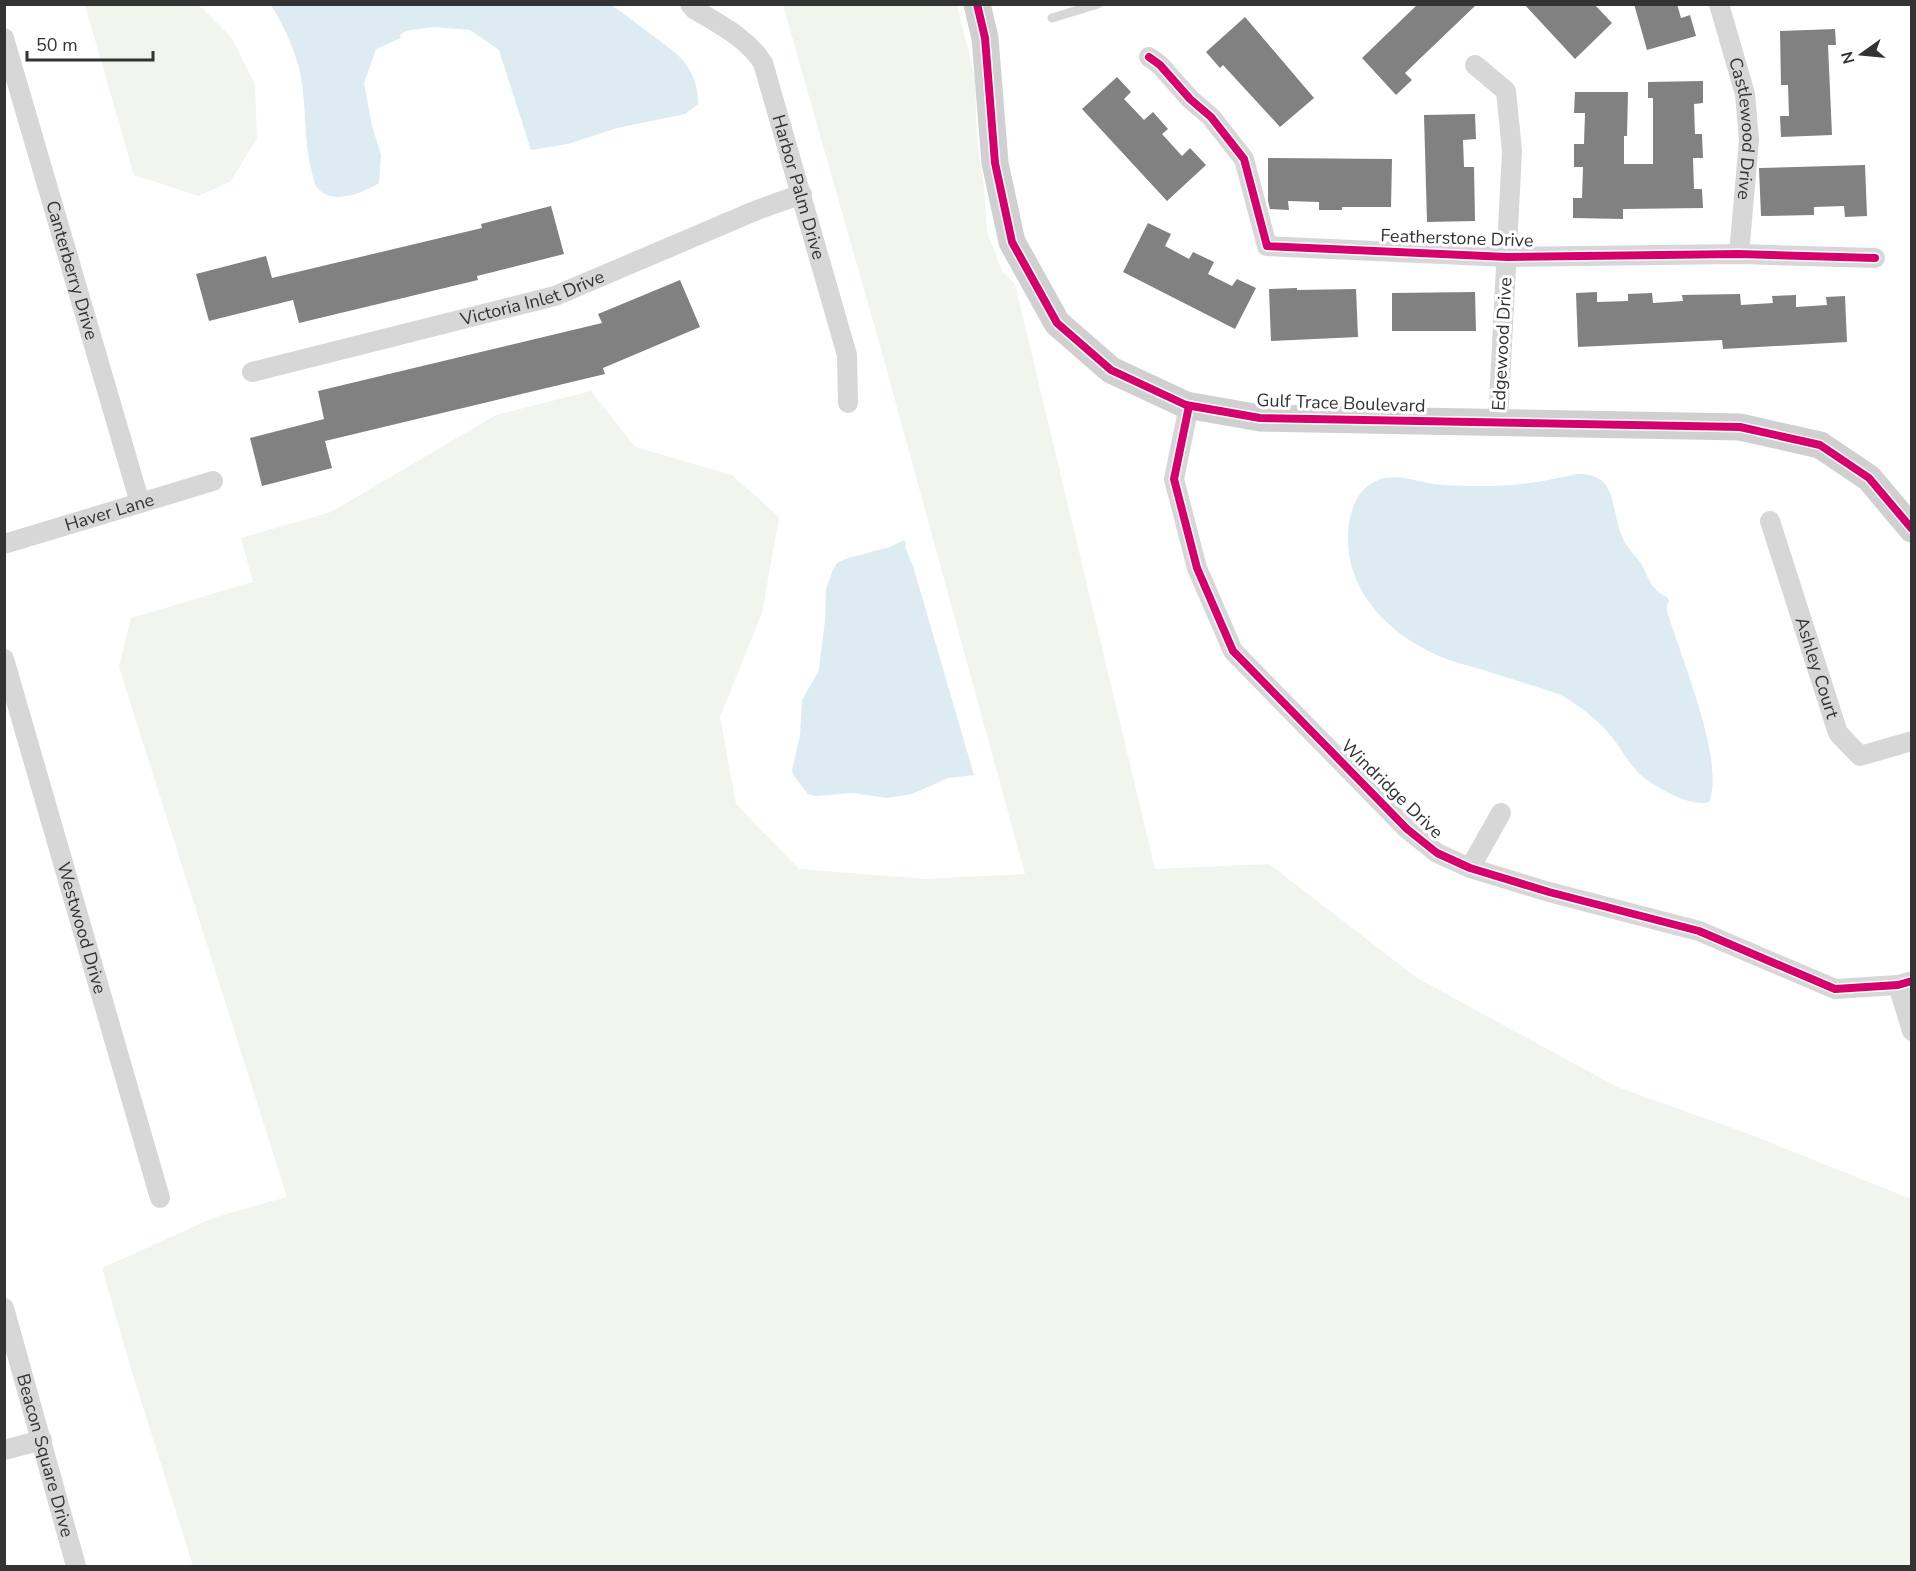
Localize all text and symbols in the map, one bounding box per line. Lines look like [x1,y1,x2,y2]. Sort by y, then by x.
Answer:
scale bar [27,24,153,62]
north arrow [1832,24,1892,84]
text: 50 m [36,33,78,57]
text: N [1836,49,1861,66]
street label: Castlewood Drive [1723,55,1761,201]
street label: Harbor Palm Drive [766,112,831,262]
street label: Canterberry Drive [40,198,104,343]
street label: Featherstone Drive [1380,223,1534,253]
street label: Victoria Inlet Drive [457,264,608,331]
street label: Edgewood Drive [1487,277,1517,411]
street label: Gulf Trace Boulevard [1256,388,1426,418]
street label: Haver Lane [62,487,157,537]
street label: Ashley Court [1790,614,1845,722]
street label: Windridge Drive [1336,734,1448,844]
street label: Westwood Drive [51,859,112,997]
street label: Beacon Square Drive [11,1371,79,1540]

